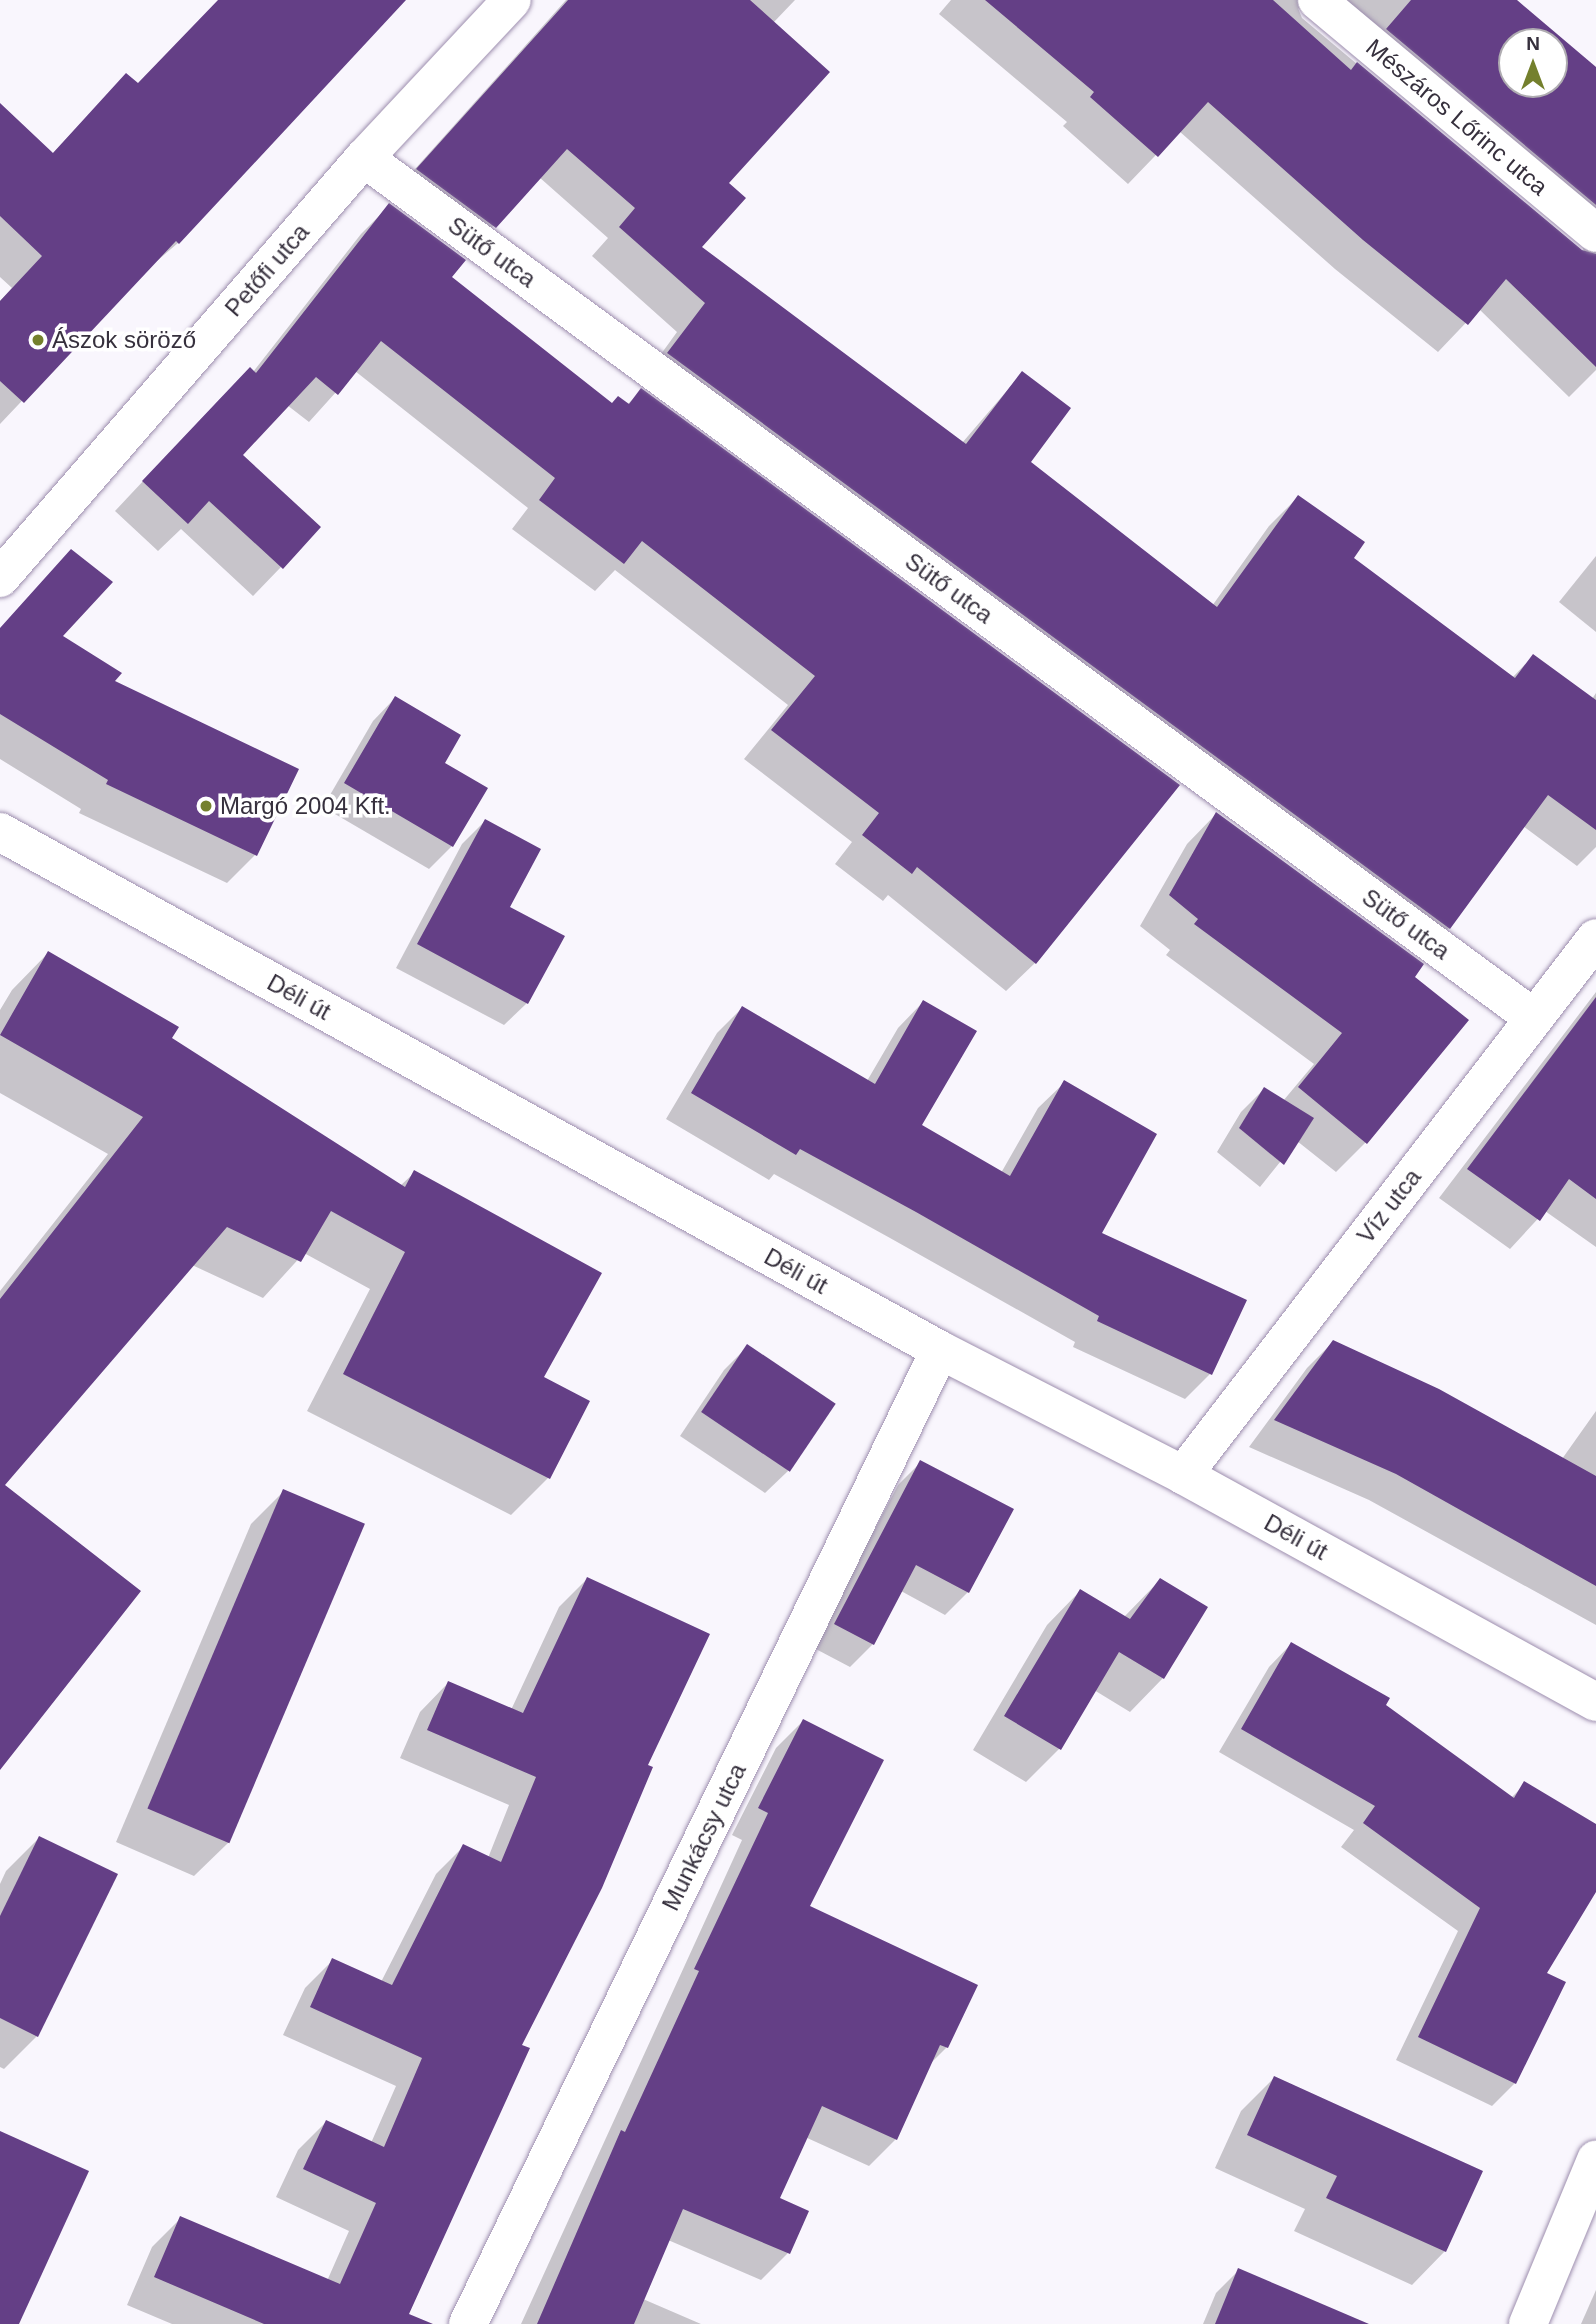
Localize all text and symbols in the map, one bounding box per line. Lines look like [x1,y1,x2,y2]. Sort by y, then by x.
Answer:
north arrow [1498,28,1568,98]
street label: Mészáros Lőrinc utca [1360,33,1554,201]
text: N [1526,33,1540,54]
street label: Sütő utca [443,211,541,293]
street label: Petőfi utca [219,218,315,322]
place label: Ászok söröző [52,326,196,354]
marker: Ászok söröző [30,332,46,348]
street label: Sütő utca [900,547,998,629]
place label: Margó 2004 Kft. [220,792,391,820]
marker: Margó 2004 Kft. [198,798,214,814]
street label: Sütő utca [1357,883,1455,965]
street label: Déli út [262,968,336,1026]
street label: Víz utca [1351,1163,1427,1249]
street label: Déli út [759,1242,833,1300]
street label: Déli út [1259,1508,1333,1566]
street label: Munkácsy utca [656,1759,752,1915]

